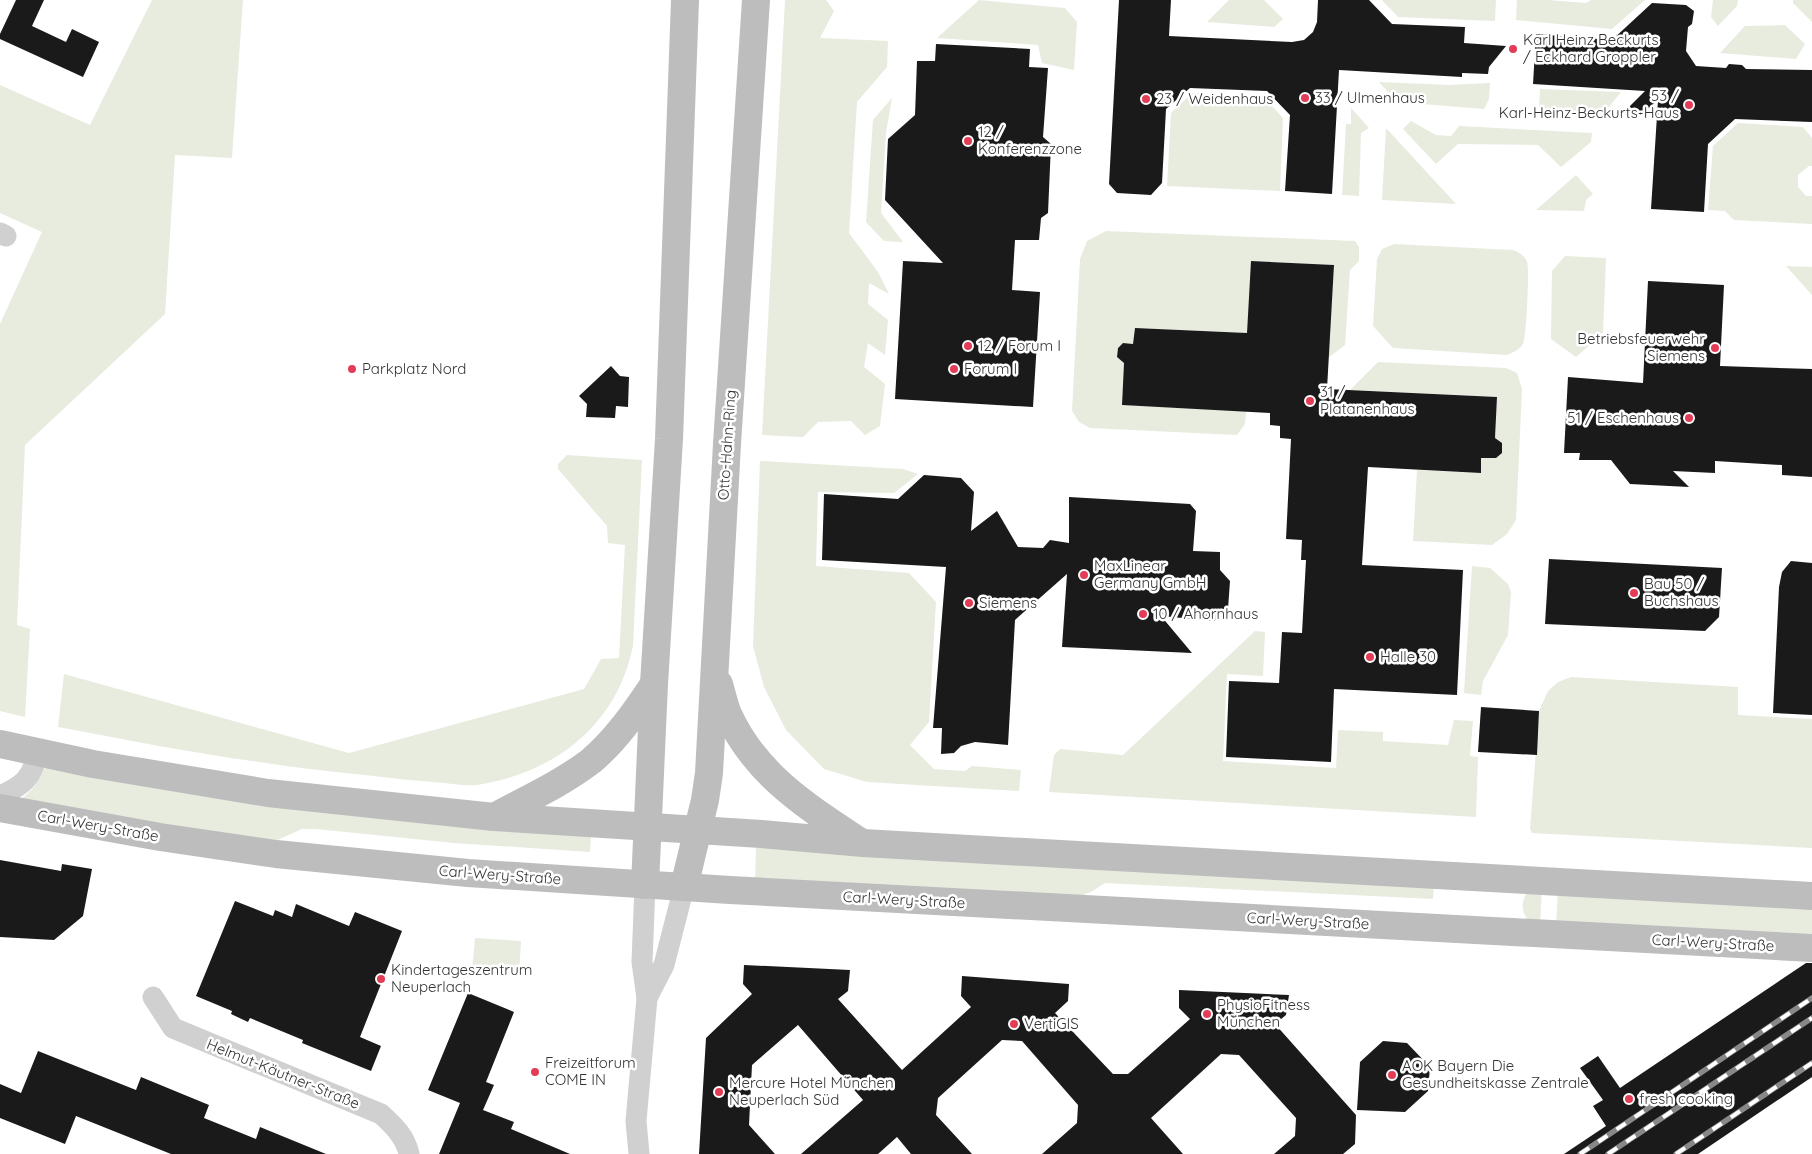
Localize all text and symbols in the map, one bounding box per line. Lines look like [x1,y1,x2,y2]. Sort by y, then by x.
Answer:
place label: Karl Heinz Beckurts / Eckhard Groppler [1523,30,1659,66]
marker: Karl Heinz Beckurts / Eckhard Groppler [1507,43,1519,55]
place label: 53 / Karl-Heinz-Beckurts-Haus [1499,86,1679,122]
place label: 33 / Ulmenhaus [1315,88,1425,107]
place label: 23 / Weidenhaus [1156,89,1273,108]
marker: 33 / Ulmenhaus [1299,92,1311,104]
marker: 23 / Weidenhaus [1140,93,1152,105]
marker: 53 / Karl-Heinz-Beckurts-Haus [1683,99,1695,111]
place label: 12 / Konferenzzone [978,122,1082,158]
marker: 12 / Konferenzzone [962,135,974,147]
place label: Betriebsfeuerwehr Siemens [1577,329,1705,365]
place label: 12 / Forum I [978,336,1061,355]
marker: 12 / Forum I [962,340,974,352]
marker: Betriebsfeuerwehr Siemens [1709,342,1721,354]
place label: Parkplatz Nord [362,359,466,378]
place label: Forum I [964,359,1017,378]
marker: Parkplatz Nord [346,363,358,375]
marker: Forum I [948,363,960,375]
place label: 31 / Platanenhaus [1320,382,1415,418]
street label: Otto-Hahn-Ring [713,389,740,501]
marker: 31 / Platanenhaus [1304,395,1316,407]
place label: 51 / Eschenhaus [1567,408,1679,427]
marker: 51 / Eschenhaus [1683,412,1695,424]
place label: MaxLinear Germany GmbH [1094,556,1207,592]
marker: MaxLinear Germany GmbH [1078,569,1090,581]
place label: Bau 50 / Buchshaus [1644,574,1719,610]
marker: Bau 50 / Buchshaus [1628,587,1640,599]
place label: Siemens [979,593,1037,612]
marker: Siemens [963,597,975,609]
place label: 10 / Ahornhaus [1153,604,1258,623]
marker: 10 / Ahornhaus [1137,608,1149,620]
place label: Halle 30 [1380,647,1436,666]
marker: Halle 30 [1364,651,1376,663]
street label: Carl-Wery-Straße [36,806,160,846]
street label: Carl-Wery-Straße [438,861,562,888]
street label: Carl-Wery-Straße [842,887,966,912]
street label: Carl-Wery-Straße [1246,908,1370,933]
street label: Carl-Wery-Straße [1651,930,1775,955]
place label: Kindertageszentrum Neuperlach [391,960,532,996]
marker: Kindertageszentrum Neuperlach [375,973,387,985]
place label: PhysioFitness München [1217,995,1310,1031]
marker: PhysioFitness München [1201,1008,1213,1020]
place label: VertiGIS [1024,1014,1079,1033]
marker: VertiGIS [1008,1018,1020,1030]
street label: Helmut-Käutner-Straße [204,1034,362,1113]
place label: Freizeitforum COME IN [545,1053,636,1089]
place label: AOK Bayern Die Gesundheitskasse Zentrale [1402,1056,1589,1092]
marker: Freizeitforum COME IN [529,1066,541,1078]
marker: AOK Bayern Die Gesundheitskasse Zentrale [1386,1069,1398,1081]
place label: Mercure Hotel München Neuperlach Süd [729,1073,894,1109]
marker: Mercure Hotel München Neuperlach Süd [713,1086,725,1098]
place label: fresh cooking [1639,1089,1733,1108]
marker: fresh cooking [1623,1093,1635,1105]

